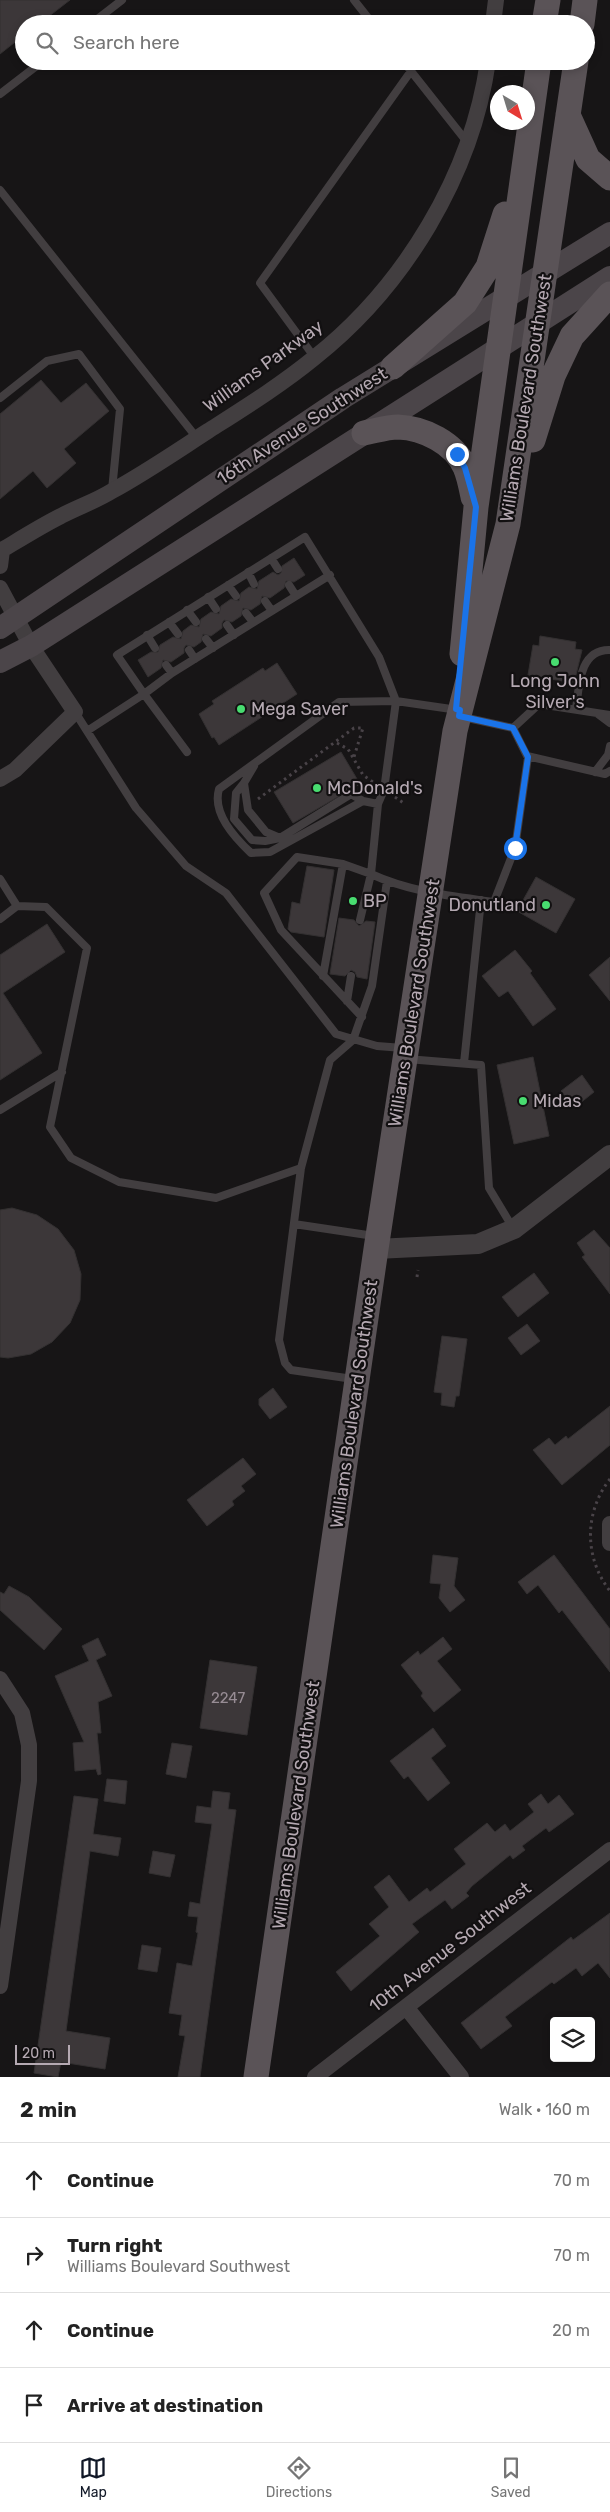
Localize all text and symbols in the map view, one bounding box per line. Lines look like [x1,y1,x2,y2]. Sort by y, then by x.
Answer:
search box [15,15,595,70]
icon: search [33,29,61,57]
text: Search here [73,31,180,54]
north arrow [490,85,535,130]
street label: Williams Boulevard Southwest [496,272,556,524]
street label: Williams Parkway [199,315,327,417]
street label: 16th Avenue Southwest [213,363,391,489]
route end [446,443,469,466]
marker: Long John Silver's [549,656,561,668]
place label: Long John Silver's [510,670,600,713]
place label: Mega Saver [251,698,348,720]
marker: Mega Saver [235,703,247,715]
place label: McDonald's [327,777,423,799]
marker: McDonald's [311,782,323,794]
route start [504,837,527,860]
street label: Williams Boulevard Southwest [384,877,444,1129]
place label: BP [363,890,387,912]
place label: Donutland [449,894,536,916]
marker: BP [347,895,359,907]
marker: Donutland [540,899,552,911]
place label: Midas [533,1090,581,1112]
marker: Midas [517,1095,529,1107]
street label: Williams Boulevard Southwest [326,1278,382,1530]
street label: Williams Boulevard Southwest [268,1679,324,1931]
house number: 2247 [211,1689,245,1707]
street label: 10th Avenue Southwest [365,1877,535,2017]
map controls [550,2017,595,2062]
button: layers [550,2017,595,2062]
scale bar [15,2042,70,2065]
text: 20 m [22,2045,55,2062]
text: 2 min [20,2097,77,2122]
text: Walk · 160 m [499,2100,590,2119]
icon: ahead [20,2166,48,2194]
text: Continue [67,2169,154,2192]
text: 70 m [553,2171,590,2190]
text: Turn right [67,2234,162,2257]
icon: right [20,2241,48,2269]
text: 70 m [553,2246,590,2265]
text: Williams Boulevard Southwest [67,2257,290,2276]
icon: ahead [20,2316,48,2344]
text: Continue [67,2319,154,2342]
text: 20 m [552,2321,590,2340]
icon: arrive [20,2391,48,2419]
text: Arrive at destination [67,2394,263,2417]
tab: Map [79,2454,107,2501]
tab: Directions [266,2454,332,2501]
tab: Saved [491,2454,531,2501]

